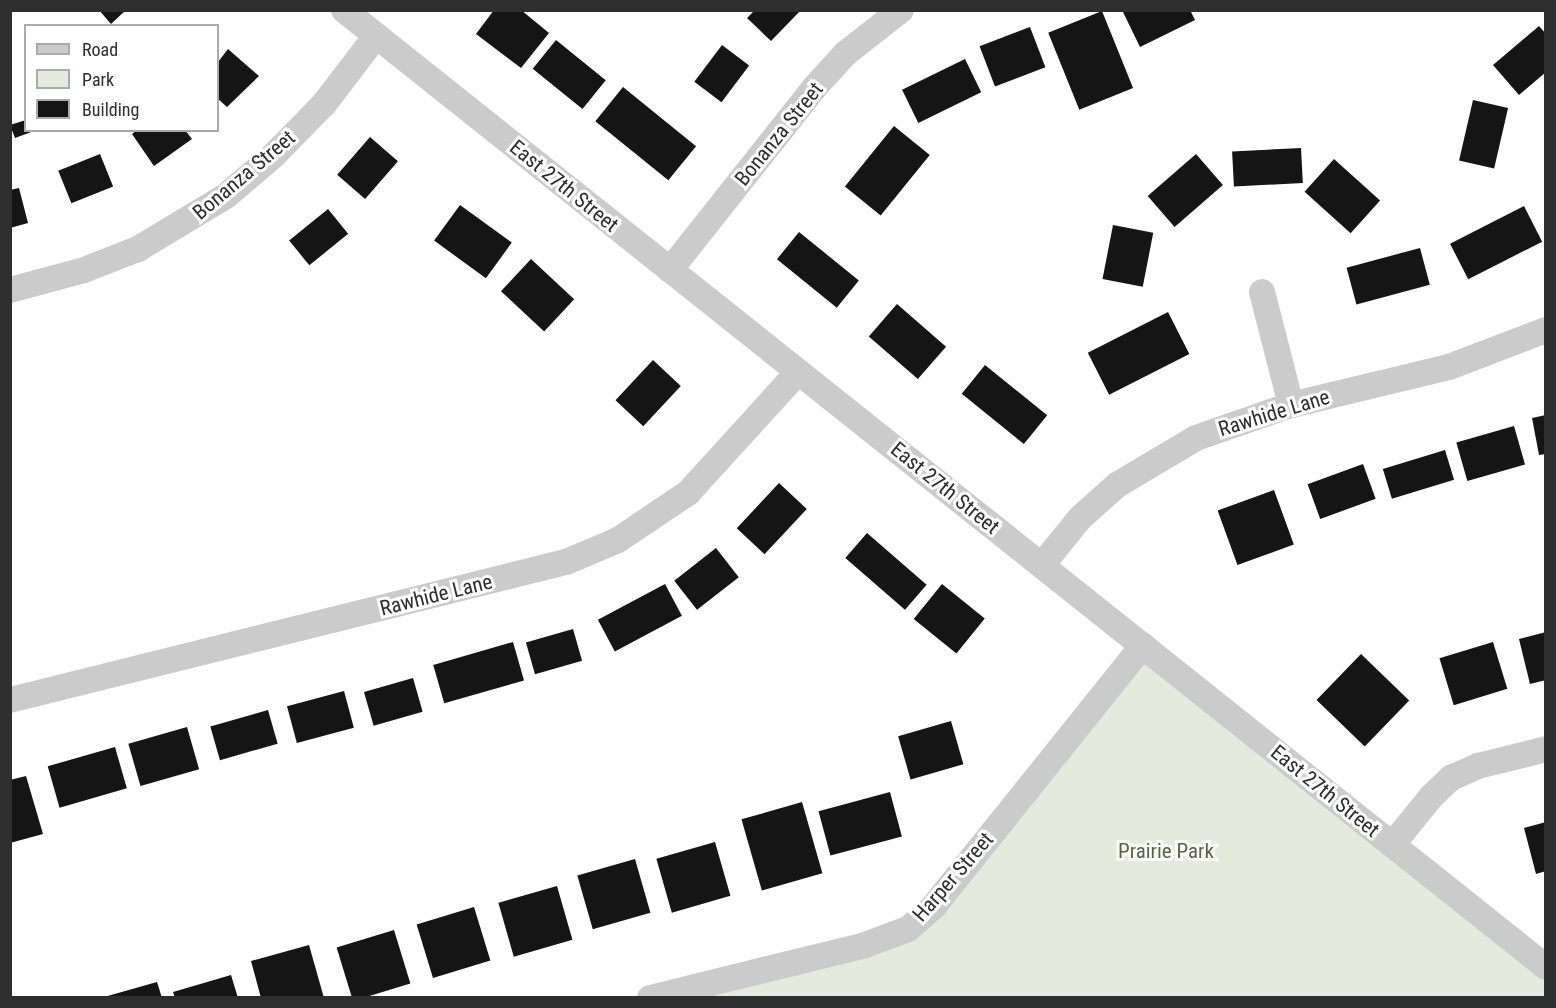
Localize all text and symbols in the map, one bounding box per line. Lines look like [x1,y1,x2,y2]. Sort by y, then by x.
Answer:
legend [24,24,219,132]
text: Road [82,39,118,60]
text: Park [82,69,114,90]
street label: Bonanza Street [730,77,828,191]
text: Building [82,99,139,120]
street label: Bonanza Street [188,125,300,225]
street label: East 27th Street [505,135,623,237]
street label: Rawhide Lane [1215,384,1333,442]
street label: East 27th Street [886,437,1004,539]
street label: Rawhide Lane [377,569,495,621]
street label: East 27th Street [1266,740,1384,842]
street label: Harper Street [907,827,999,927]
park label: Prairie Park [1118,838,1214,864]

